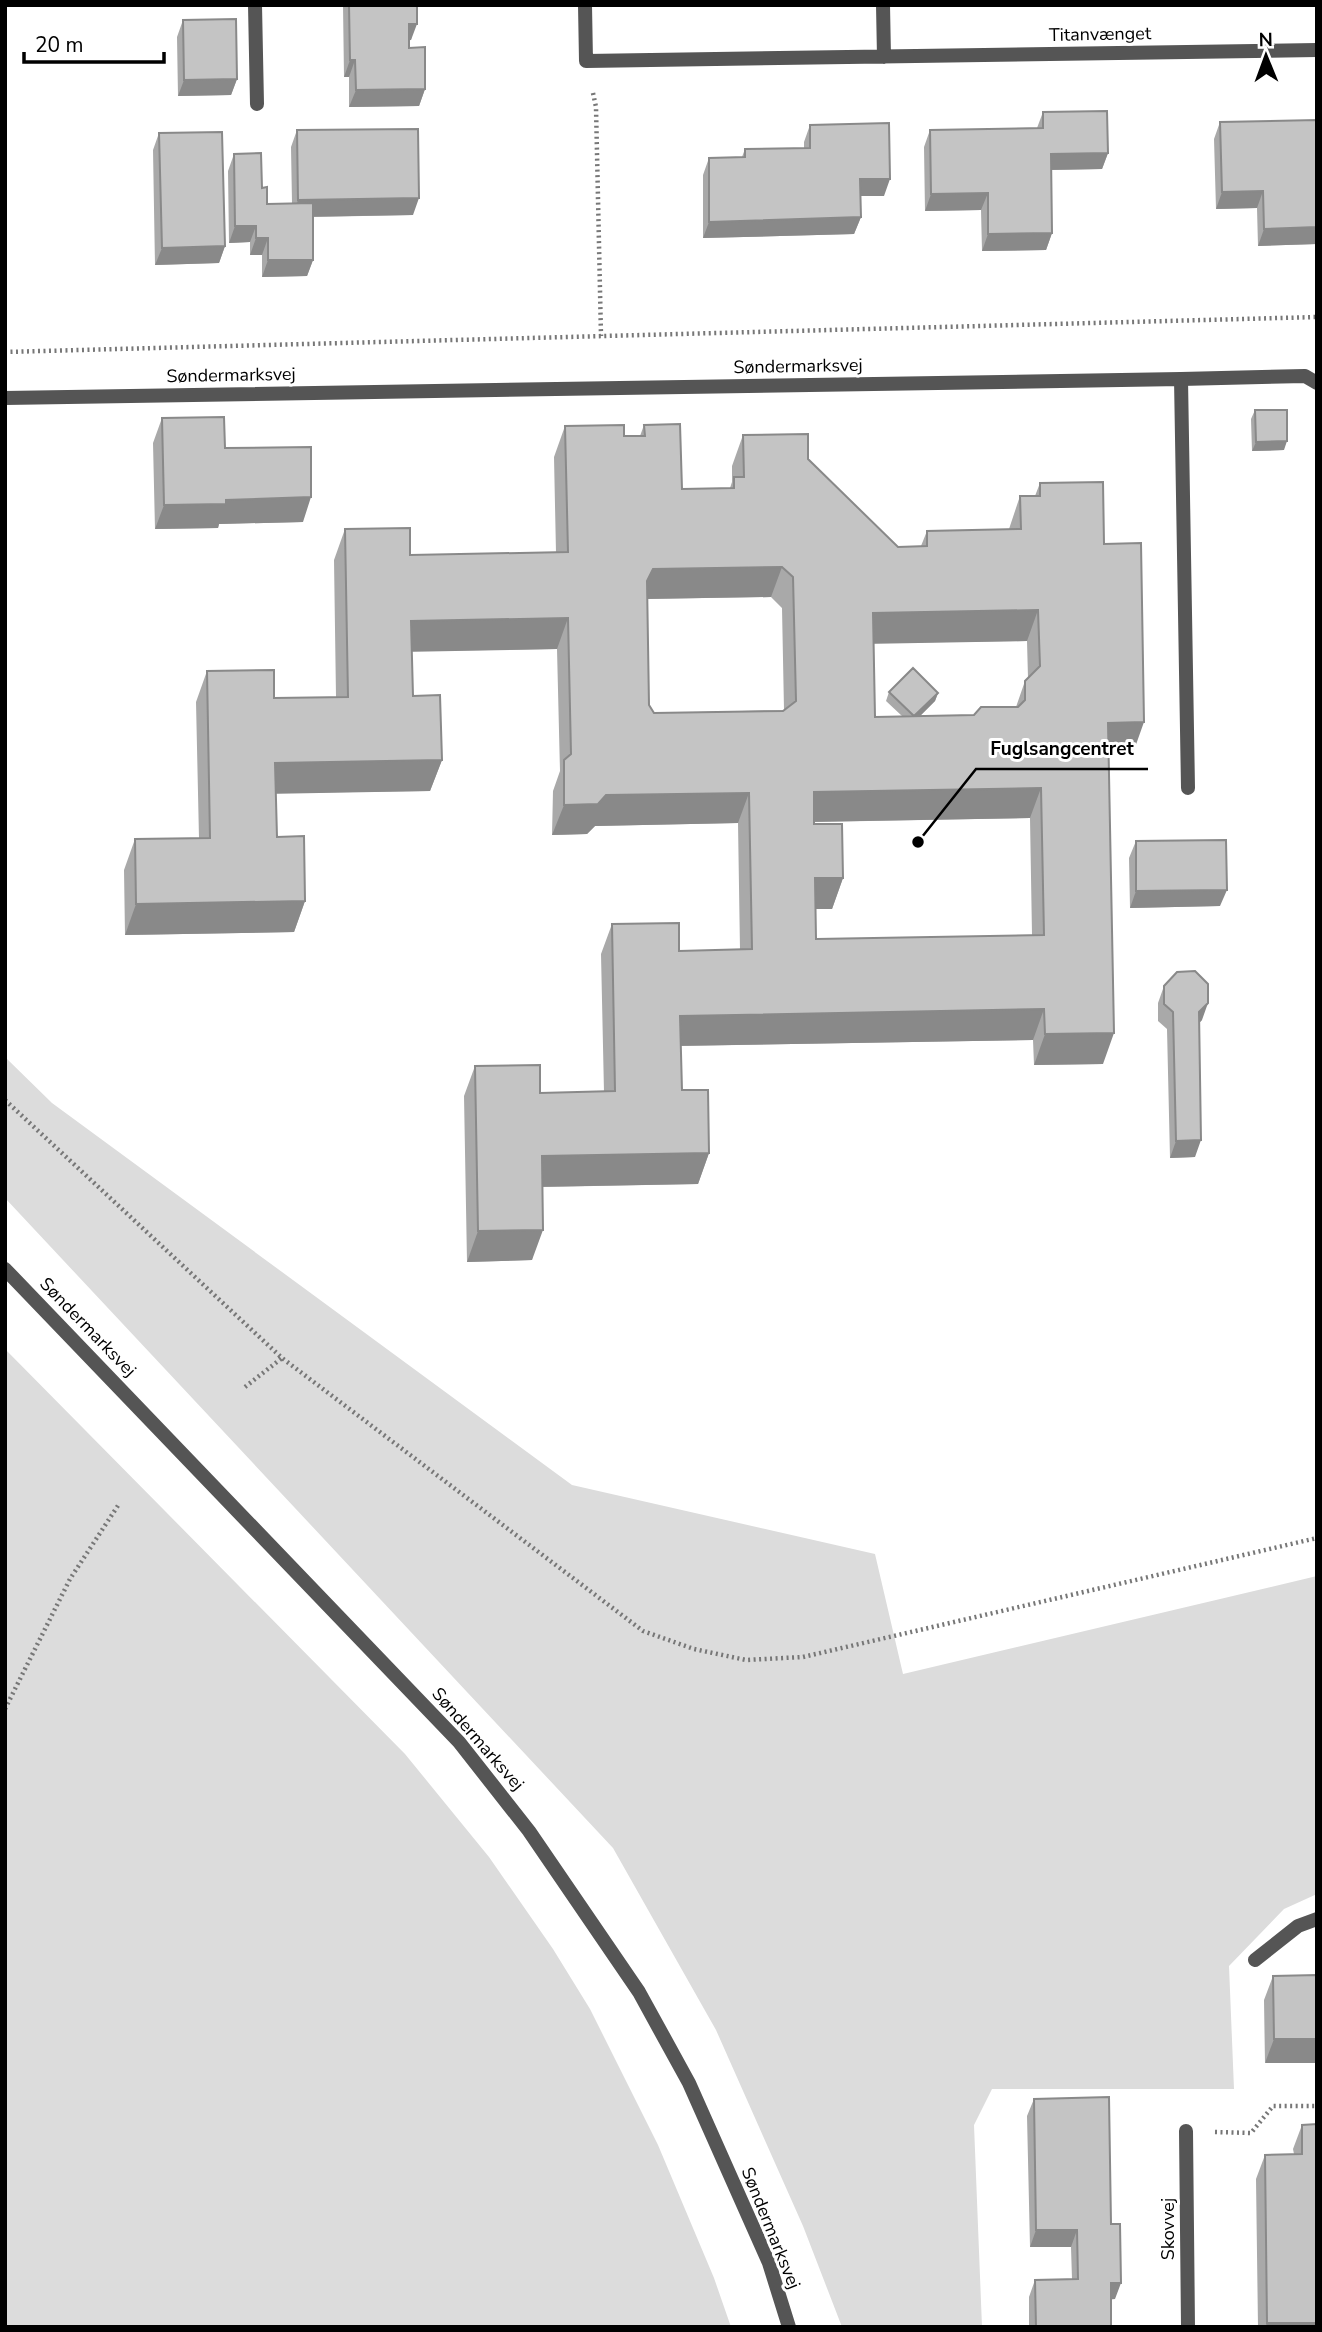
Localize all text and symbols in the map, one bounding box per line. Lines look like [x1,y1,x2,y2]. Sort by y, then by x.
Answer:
scale bar [24,21,164,65]
street label: Titanvænget [1049,21,1152,47]
north arrow [1231,21,1301,91]
text: N [1258,27,1273,53]
text: 20 m [35,31,84,59]
street label: Søndermarksvej [733,353,863,379]
street label: Søndermarksvej [166,362,296,388]
callout: Fuglsangcentret [976,729,1148,769]
text: Fuglsangcentret [990,736,1134,762]
street label: Søndermarksvej [34,1272,142,1382]
street label: Søndermarksvej [426,1682,530,1796]
street label: Søndermarksvej [736,2163,806,2293]
street label: Skovvej [1156,2198,1180,2260]

